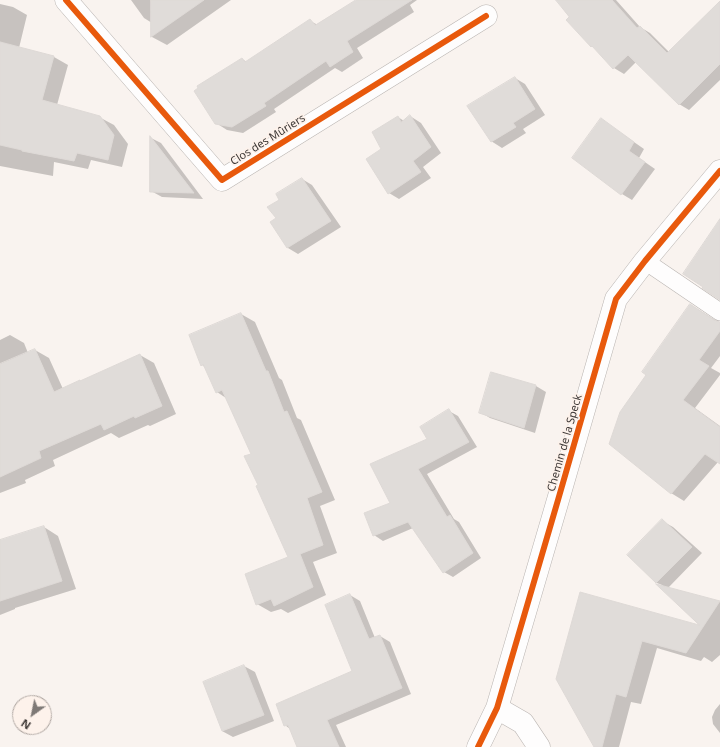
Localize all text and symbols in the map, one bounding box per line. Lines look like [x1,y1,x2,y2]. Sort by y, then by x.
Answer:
street label: Clos des Mûriers [228,112,308,168]
street label: Chemin de la Speck [545,393,585,493]
north arrow [12,695,52,735]
text: N [18,716,34,733]

